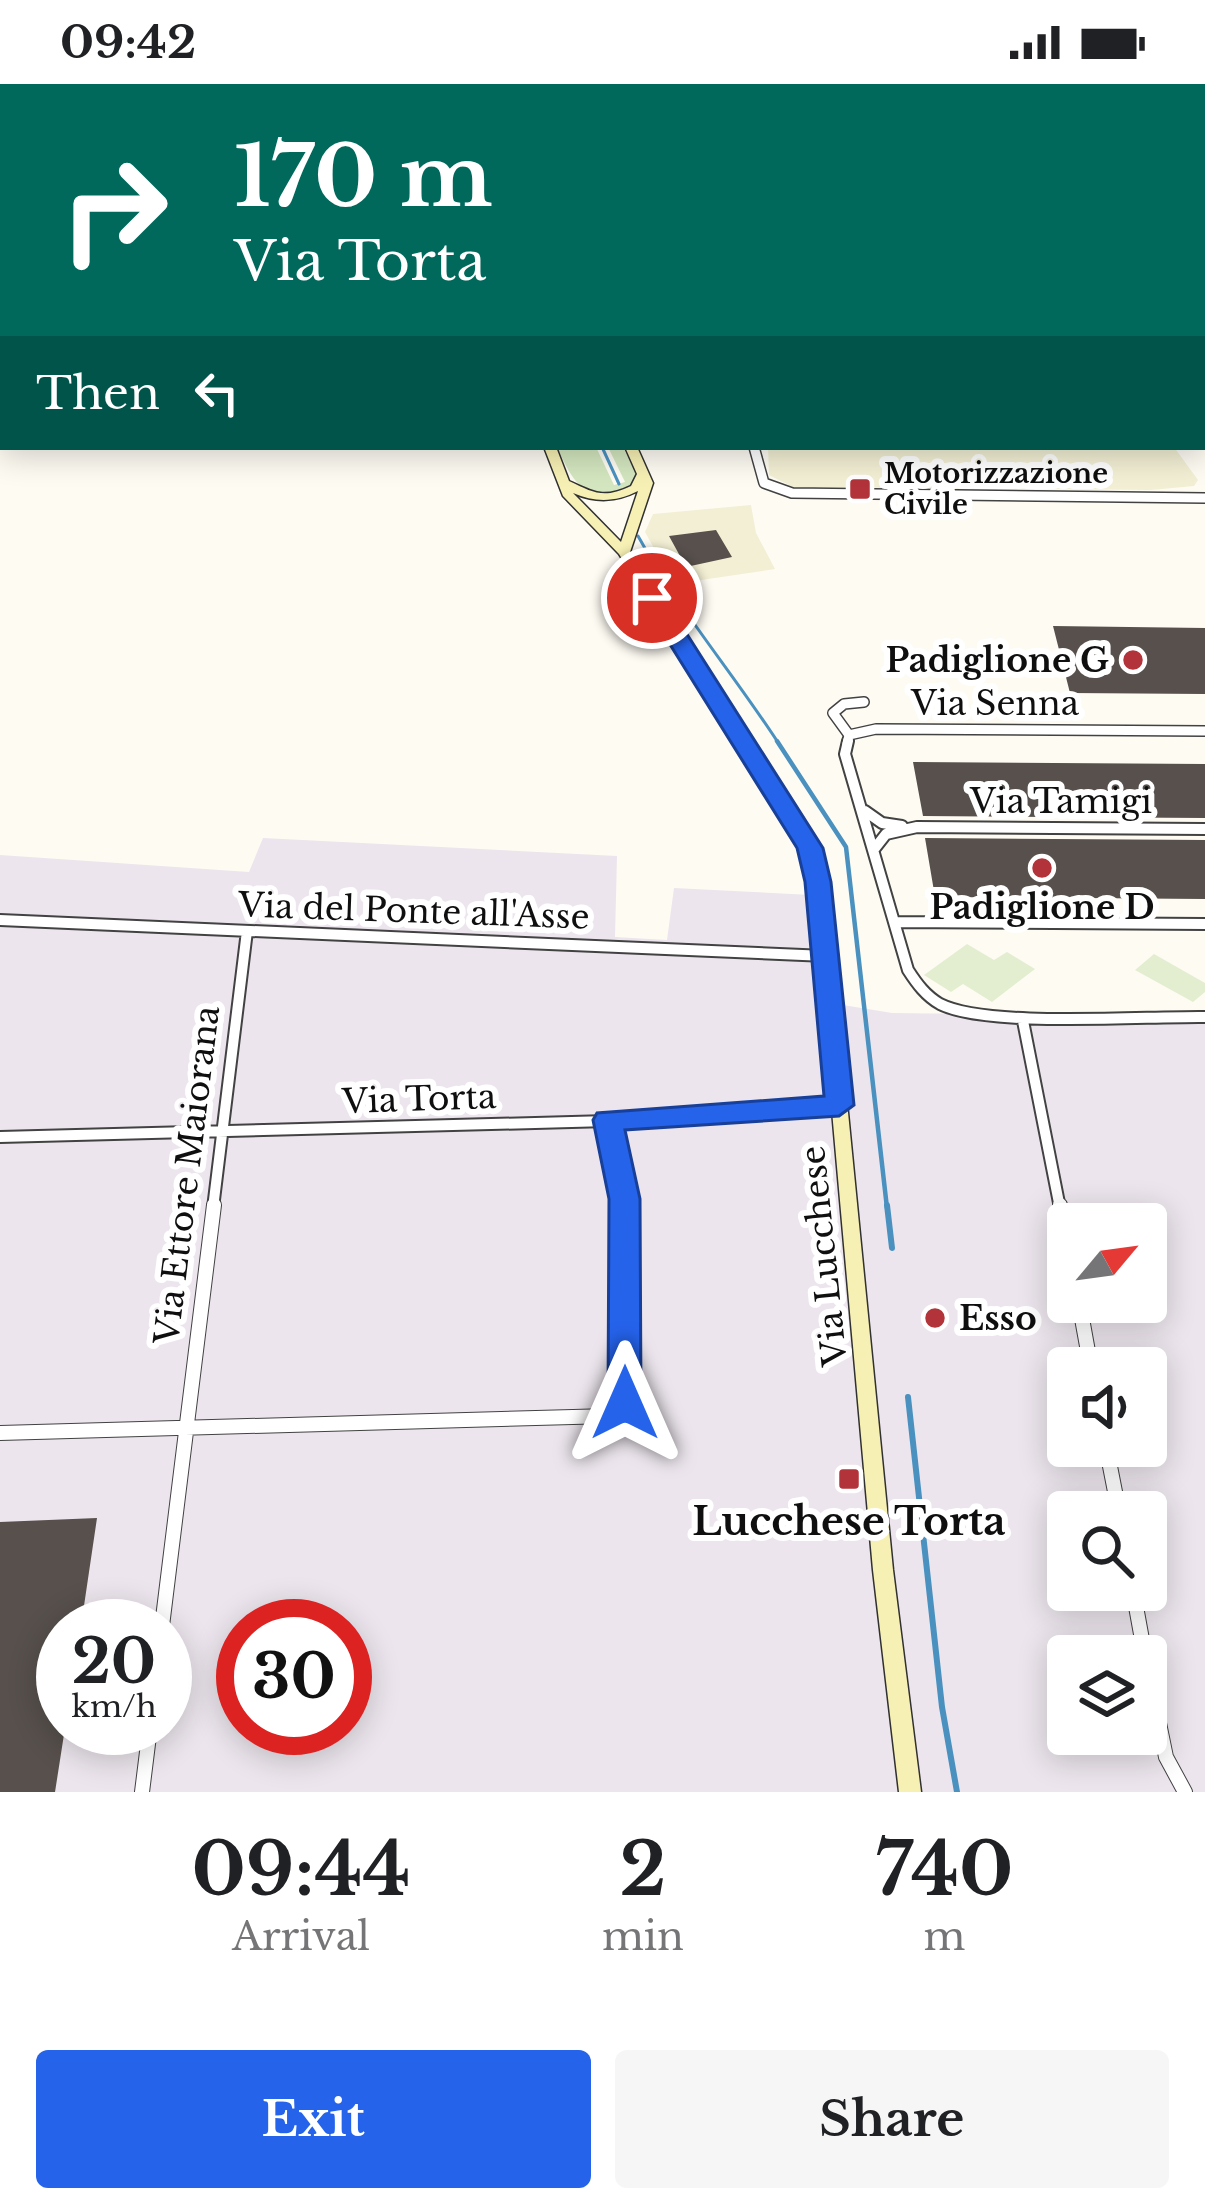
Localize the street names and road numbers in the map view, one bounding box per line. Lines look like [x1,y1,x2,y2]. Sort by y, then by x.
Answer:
street label: Via Senna [910,683,1080,724]
street label: Via Tamigi [969,781,1152,822]
street label: Via del Ponte all'Asse [237,884,590,938]
street label: Via Ettore Maiorana [146,1003,228,1348]
street label: Via Torta [340,1076,497,1122]
street label: Via Lucchese [792,1144,856,1369]

